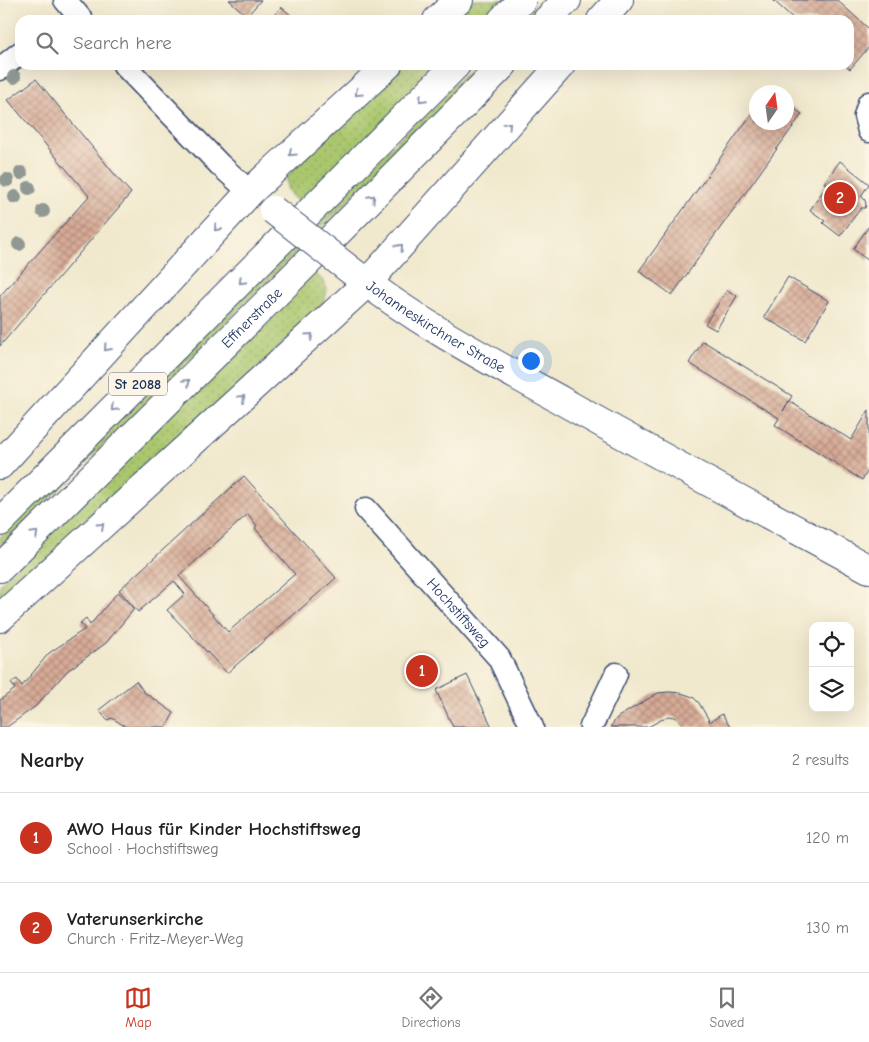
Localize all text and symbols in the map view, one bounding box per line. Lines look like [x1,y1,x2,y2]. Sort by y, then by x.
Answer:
search box [15,15,854,70]
icon: search [33,29,61,57]
text: Search here [73,32,172,54]
north arrow [749,85,794,130]
one-way arrow [355,87,364,96]
one-way arrow [419,94,428,103]
one-way arrow [502,122,511,131]
one-way arrow [289,148,298,157]
pin: 2 [824,179,856,217]
one-way arrow [366,195,375,204]
one-way arrow [214,223,223,232]
one-way arrow [394,243,403,252]
one-way arrow [238,275,247,284]
street label: Johanneskirchner Straße [363,277,509,377]
street label: Effnerstraße [218,283,286,352]
one-way arrow [304,333,313,342]
one-way arrow [104,343,113,352]
your location [518,348,544,374]
road number: St 2088 [109,372,167,396]
one-way arrow [181,379,190,388]
one-way arrow [236,395,245,404]
one-way arrow [111,402,120,411]
one-way arrow [95,523,104,532]
one-way arrow [29,531,38,540]
street label: Hochstiftsweg [423,574,494,651]
map controls [809,622,854,712]
button: locate [809,622,854,667]
pin: 1 [406,652,438,690]
button: layers [809,667,854,712]
text: Nearby [20,748,84,772]
text: 2 results [792,751,849,769]
text: AWO Haus für Kinder Hochstiftsweg [67,818,362,840]
text: 1 [33,829,39,847]
text: 120 m [806,829,849,847]
text: School · Hochstiftsweg [67,840,219,858]
text: Vaterunserkirche [67,908,203,930]
text: 2 [32,919,40,937]
text: 130 m [806,919,849,937]
text: Church · Fritz-Meyer-Weg [67,930,244,948]
tab: Map [124,984,152,1031]
tab: Directions [401,984,461,1031]
tab: Saved [710,984,745,1031]

